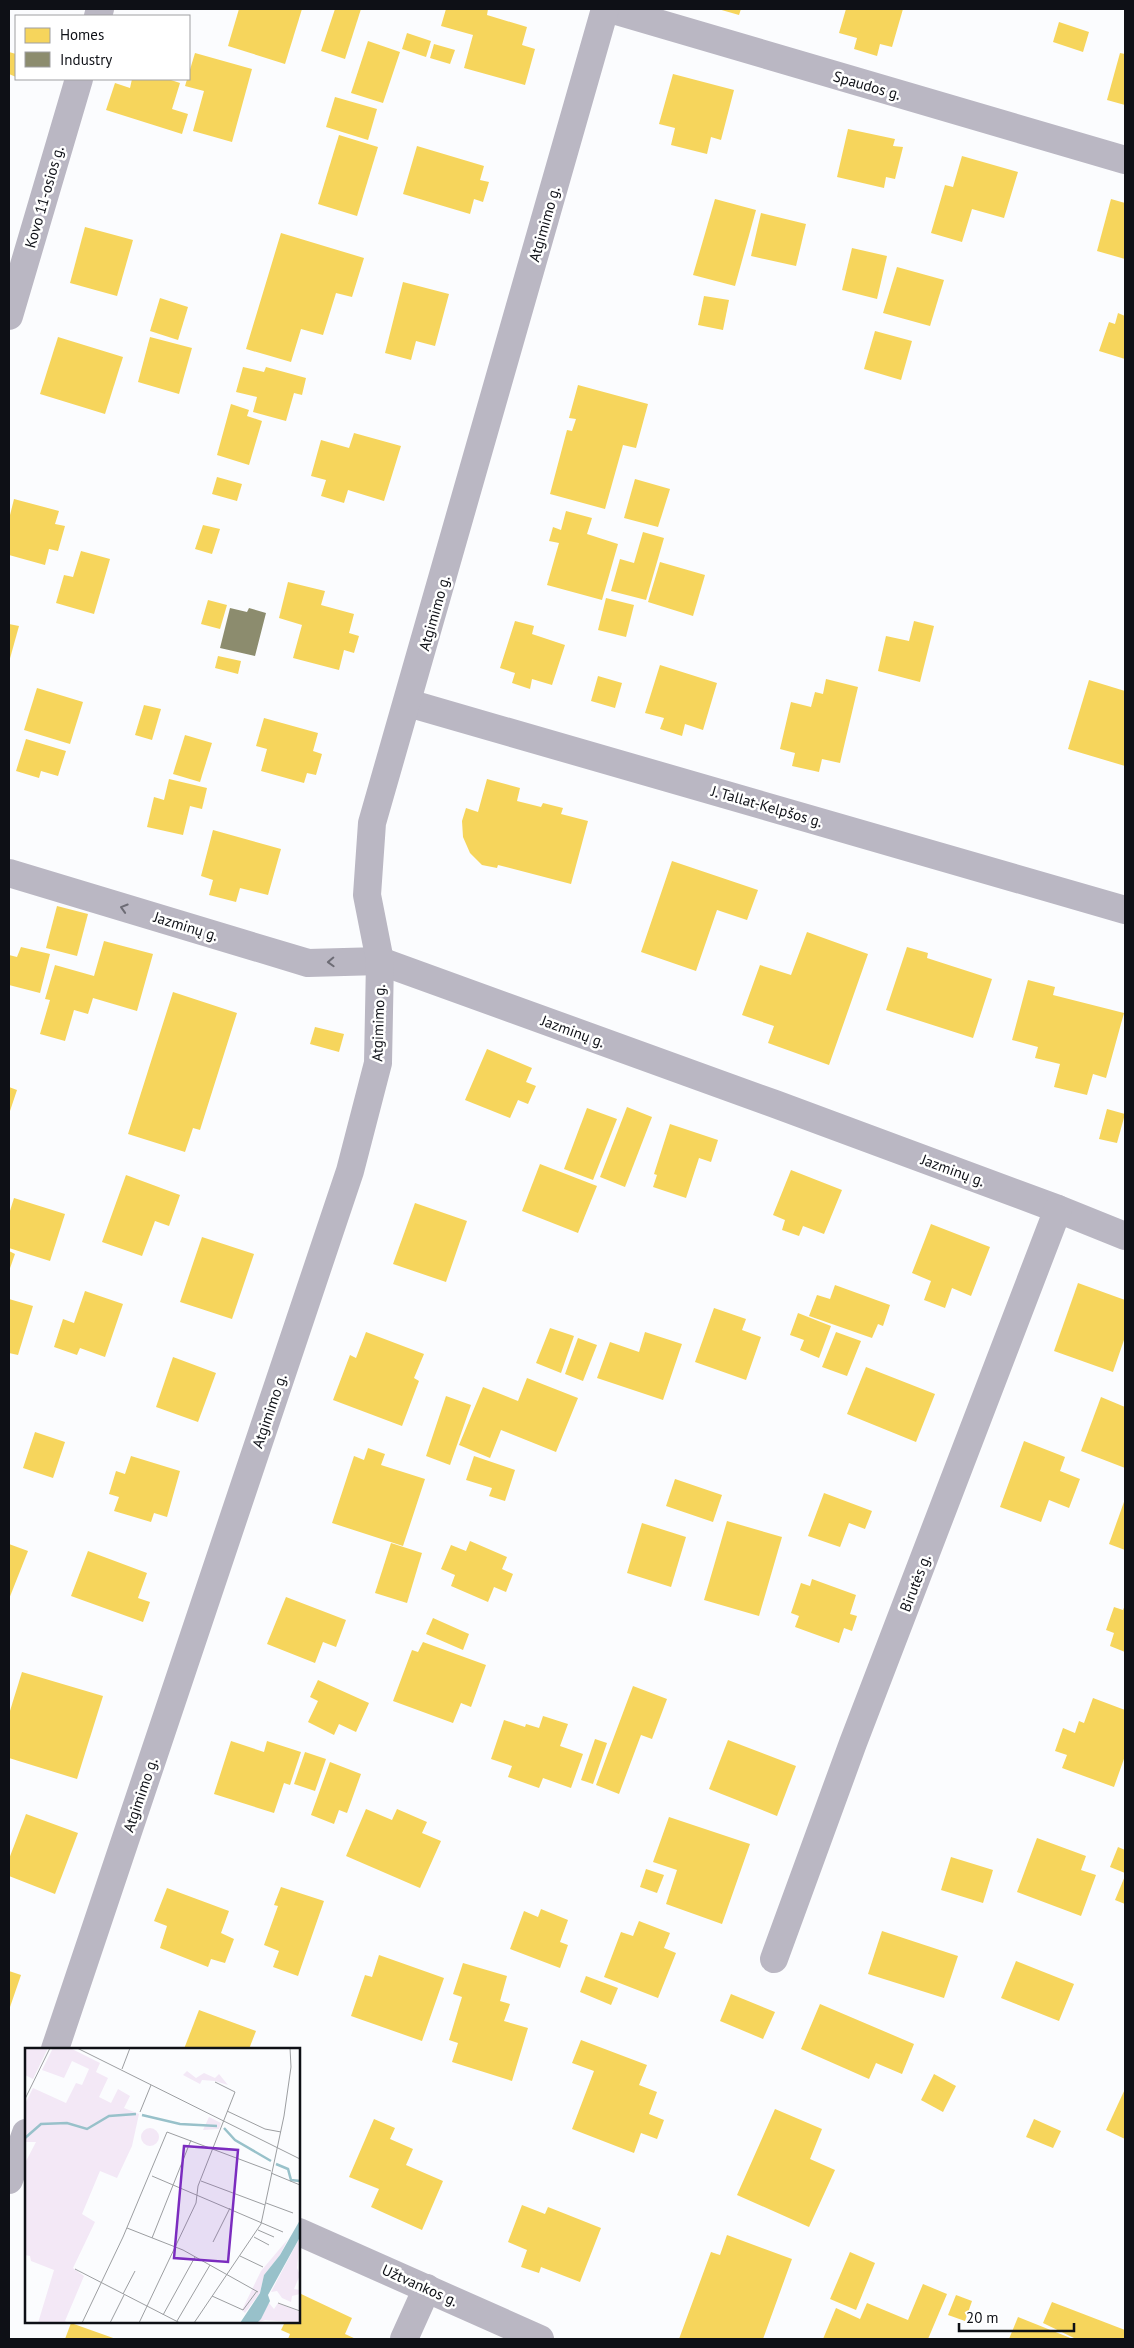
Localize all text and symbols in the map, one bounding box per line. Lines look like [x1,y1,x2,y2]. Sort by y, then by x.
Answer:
legend [15,15,190,80]
text: Homes [60,25,104,44]
text: Industry [60,50,112,69]
street label: Spaudos g. [831,66,903,104]
street label: Kovo 11-osios g. [20,144,68,250]
street label: Atgimimo g. [524,184,564,264]
street label: Atgimimo g. [414,573,454,653]
street label: J. Tallat-Kelpšos g. [708,781,825,831]
one-way arrow [121,903,129,913]
street label: Jazminų g. [151,907,220,945]
one-way arrow [327,957,335,968]
street label: Atgimimo g. [367,984,389,1062]
street label: Jazminų g. [538,1010,607,1051]
street label: Jazminų g. [918,1149,987,1190]
street label: Atgimimo g. [247,1371,291,1451]
street label: Birutės g. [895,1552,935,1614]
street label: Atgimimo g. [118,1755,162,1835]
inset map [25,2048,300,2323]
street label: Užtvankos g. [379,2260,461,2310]
scale bar [959,2300,1074,2332]
text: 20 m [966,2308,999,2327]

